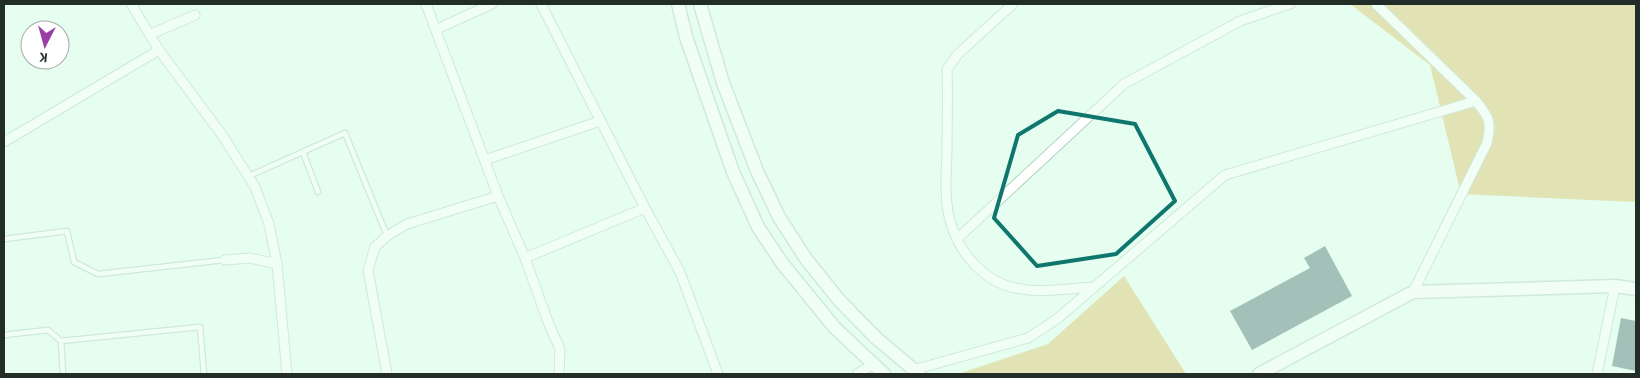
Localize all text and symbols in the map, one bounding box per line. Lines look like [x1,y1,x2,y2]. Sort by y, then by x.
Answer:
north arrow [20,20,70,70]
text: K [38,49,49,64]

